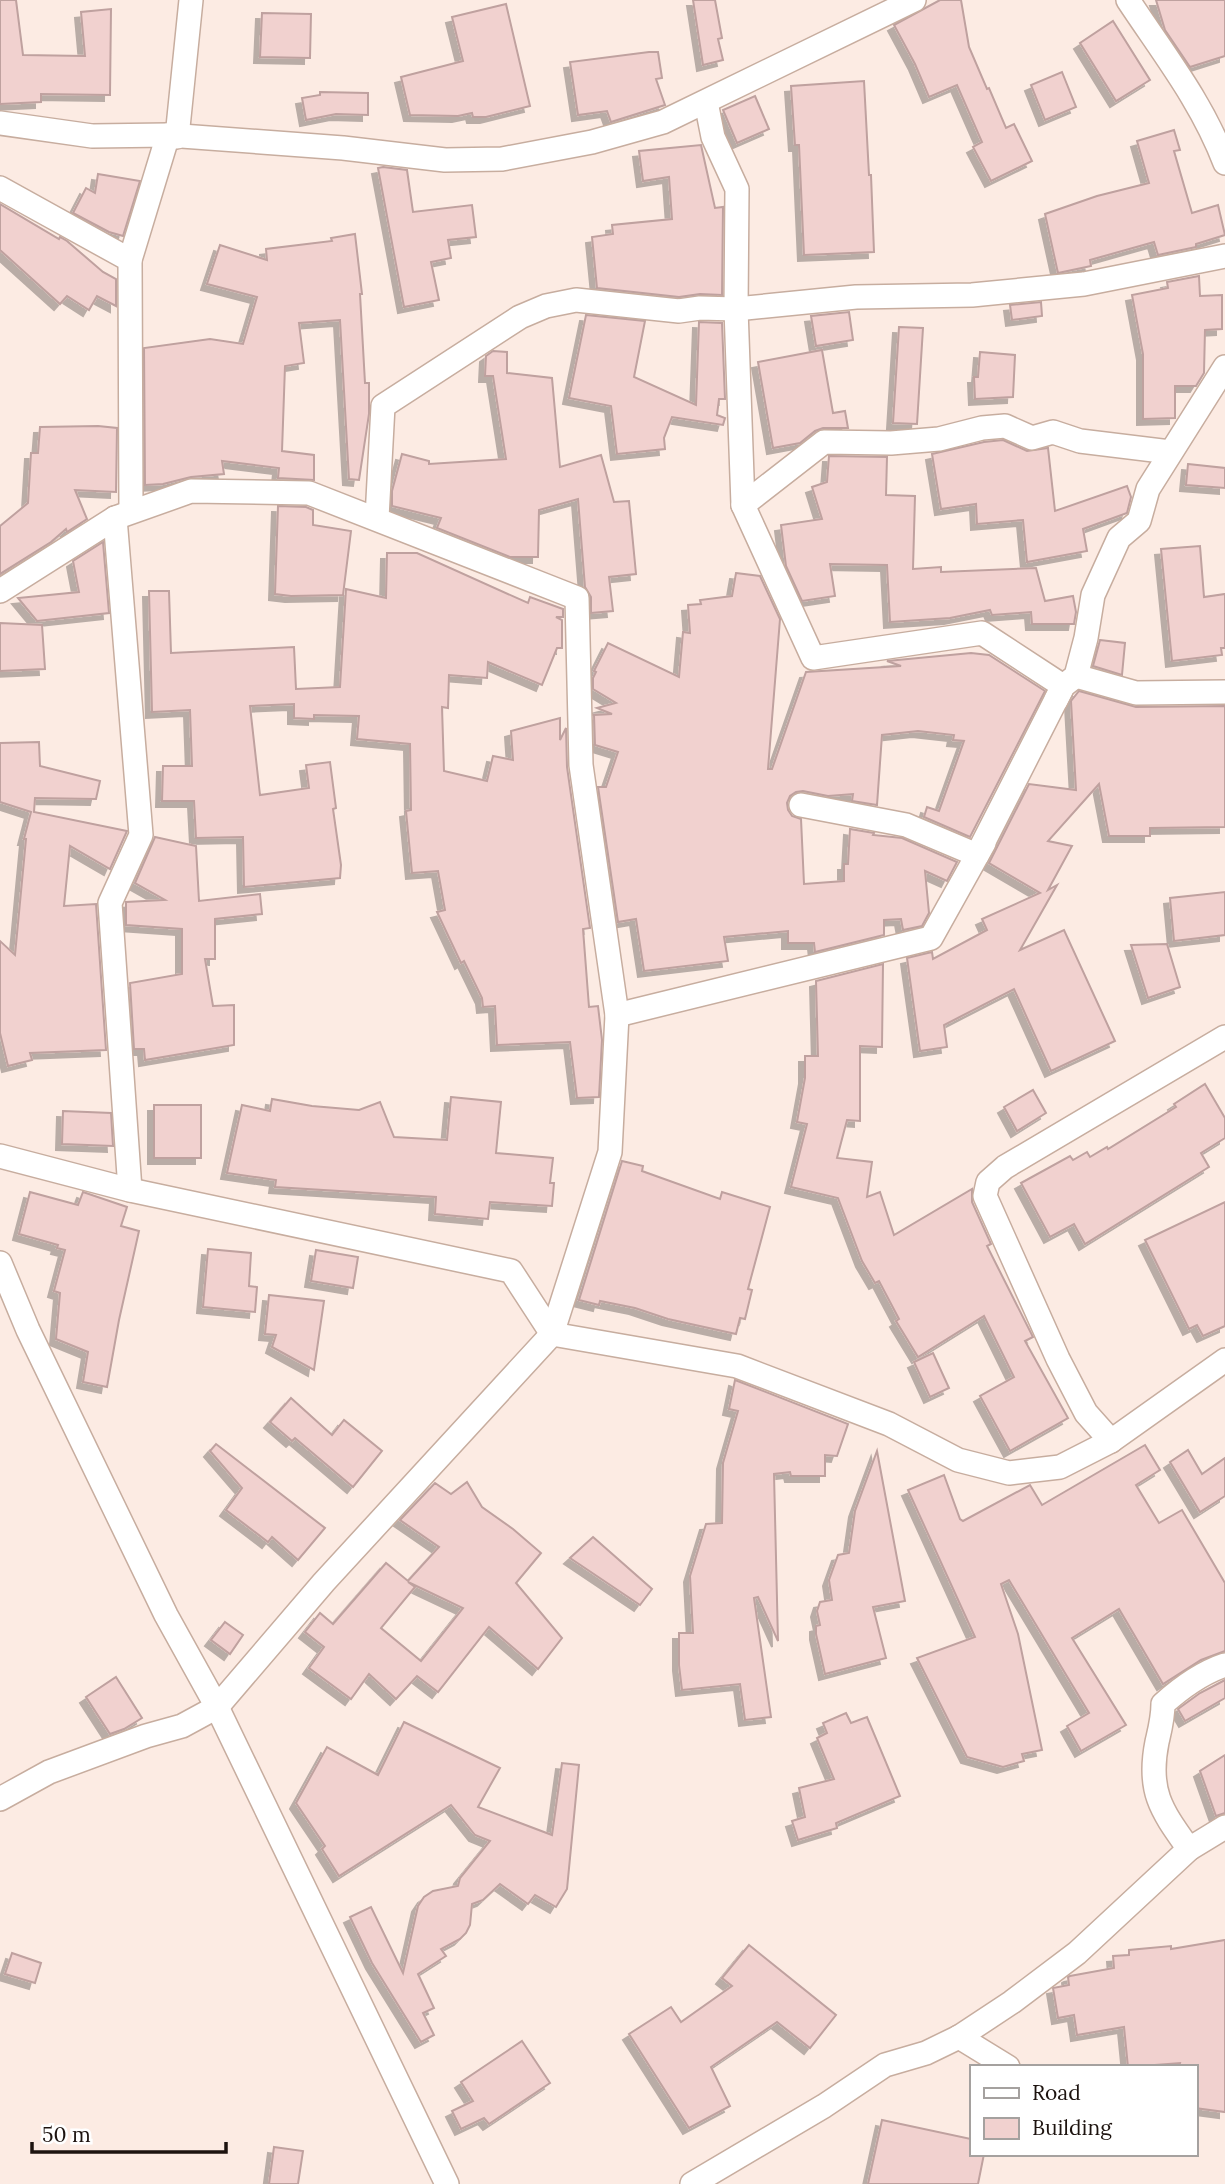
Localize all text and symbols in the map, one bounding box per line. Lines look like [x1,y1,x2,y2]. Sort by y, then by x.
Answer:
legend [970,2065,1197,2156]
text: Road [1032,2079,1081,2106]
scale bar [32,2110,226,2154]
text: Building [1032,2114,1112,2141]
text: 50 m [42,2121,91,2148]

